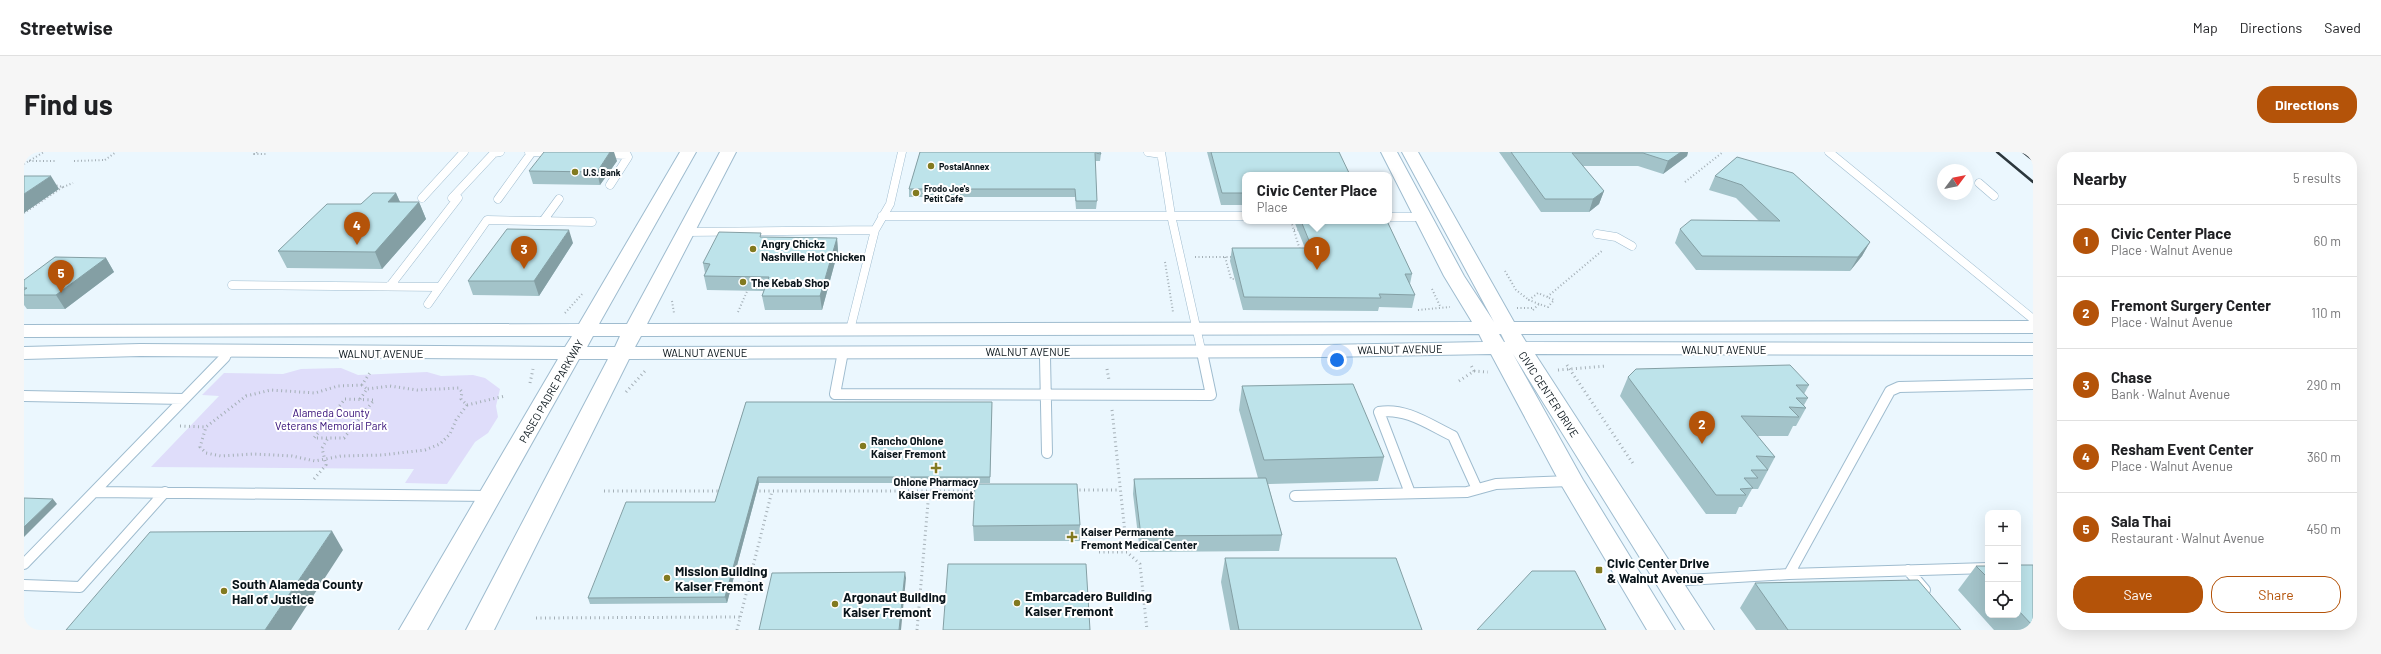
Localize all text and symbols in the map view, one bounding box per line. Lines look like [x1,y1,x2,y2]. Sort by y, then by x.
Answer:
text: Streetwise [20,16,113,39]
text: Map [2193,19,2218,36]
text: Directions [2240,19,2302,36]
text: Saved [2324,19,2361,36]
button: Directions [2257,86,2357,123]
text: Find us [24,87,113,121]
marker: PostalAnnex [926,161,936,171]
place label: PostalAnnex [939,161,990,172]
north arrow [1937,164,1973,200]
marker: U.S. Bank [570,167,580,177]
place label: U.S. Bank [583,167,621,178]
text: Nearby [2073,168,2127,188]
text: 5 results [2293,170,2341,186]
popup [1242,172,1392,224]
text: Civic Center Place [1257,181,1377,199]
place label: Frodo Joe's Petit Cafe [924,183,970,204]
marker: Frodo Joe's Petit Cafe [911,188,921,198]
text: Place [1257,199,1288,215]
pin: 4 [344,212,370,245]
text: Civic Center Place [2111,224,2231,242]
text: 1 [2084,233,2088,249]
text: 60 m [2314,233,2341,249]
pin: 3 [511,236,537,269]
place label: Angry Chickz Nashville Hot Chicken [761,237,866,263]
pin: 1 [1304,237,1330,270]
text: Place · Walnut Avenue [2111,242,2233,258]
marker: Angry Chickz Nashville Hot Chicken [748,244,758,254]
pin: 5 [48,260,74,293]
place label: The Kebab Shop [751,276,830,289]
marker: The Kebab Shop [738,277,748,287]
text: Fremont Surgery Center [2111,296,2271,314]
text: 2 [2082,305,2090,321]
text: 110 m [2311,305,2341,321]
text: Place · Walnut Avenue [2111,314,2233,330]
street label: PASEO PADRE PARKWAY [516,337,586,445]
street label: WALNUT AVENUE [1357,342,1443,356]
street label: WALNUT AVENUE [1682,343,1767,356]
street label: WALNUT AVENUE [986,345,1071,358]
street label: WALNUT AVENUE [663,346,748,359]
street label: WALNUT AVENUE [339,347,424,360]
street label: CIVIC CENTER DRIVE [1516,349,1582,440]
your location [1327,350,1347,370]
text: Chase [2111,368,2152,386]
text: 3 [2082,377,2090,393]
text: 290 m [2307,377,2341,393]
text: Bank · Walnut Avenue [2111,386,2230,402]
park label: Alameda County Veterans Memorial Park [275,406,387,432]
pin: 2 [1689,411,1715,444]
place label: Rancho Ohlone Kaiser Fremont [871,434,946,460]
text: Resham Event Center [2111,440,2254,458]
marker: Rancho Ohlone Kaiser Fremont [858,441,868,451]
text: 4 [2082,449,2090,465]
text: 360 m [2307,449,2341,465]
text: Place · Walnut Avenue [2111,458,2233,474]
marker: Ohlone Pharmacy Kaiser Fremont [931,463,941,473]
place label: Ohlone Pharmacy Kaiser Fremont [894,475,979,501]
map controls [1985,510,2021,618]
button: + [1985,510,2021,546]
text: Sala Thai [2111,512,2171,530]
text: 5 [2082,521,2090,537]
text: 450 m [2306,521,2341,537]
place label: Kaiser Permanente Fremont Medical Center [1081,525,1198,551]
text: Restaurant · Walnut Avenue [2111,530,2264,546]
marker: Kaiser Permanente Fremont Medical Center [1066,531,1078,543]
button: − [1985,546,2021,582]
place label: Civic Center Drive & Walnut Avenue [1607,555,1709,586]
place label: Mission Building Kaiser Fremont [675,563,767,594]
marker: Civic Center Drive & Walnut Avenue [1594,565,1604,575]
marker: Mission Building Kaiser Fremont [662,573,672,583]
place label: South Alameda County Hall of Justice [232,576,363,607]
button: Save [2073,576,2203,613]
button: Share [2211,576,2341,613]
button: locate [1985,582,2021,618]
marker: South Alameda County Hall of Justice [219,586,229,596]
place label: Embarcadero Building Kaiser Fremont [1025,588,1152,619]
place label: Argonaut Building Kaiser Fremont [843,589,946,620]
marker: Embarcadero Building Kaiser Fremont [1012,598,1022,608]
marker: Argonaut Building Kaiser Fremont [830,599,840,609]

